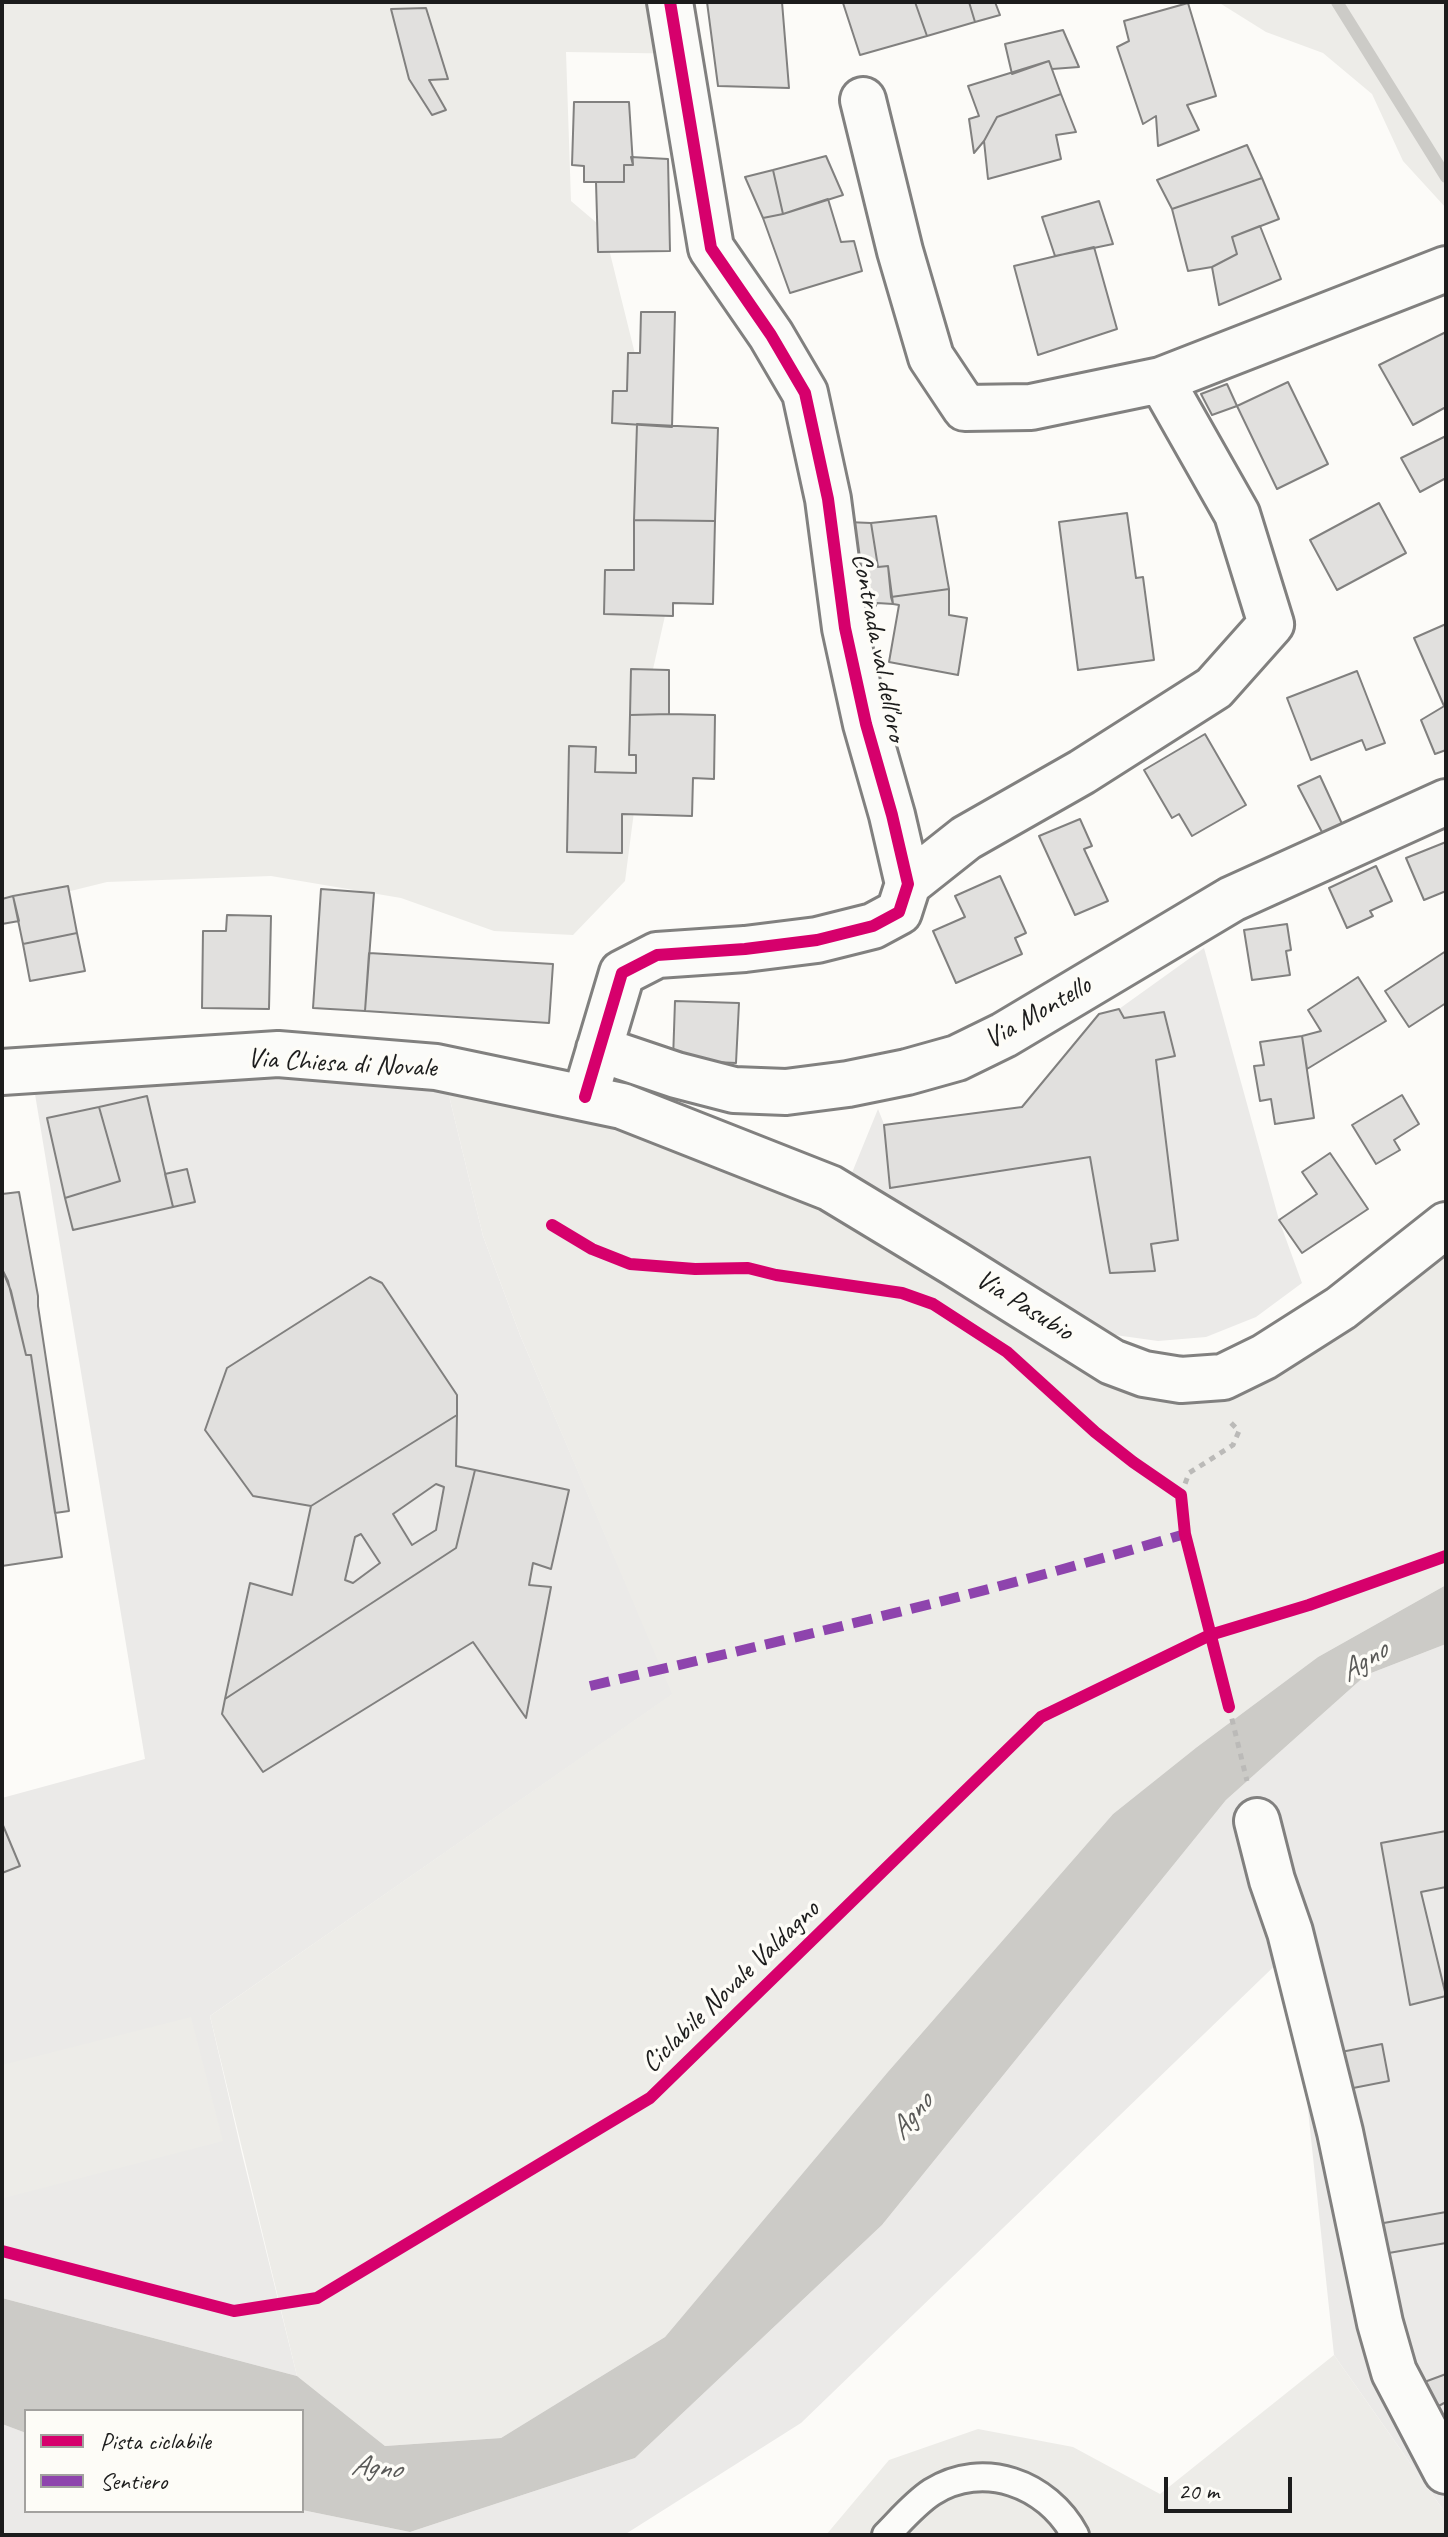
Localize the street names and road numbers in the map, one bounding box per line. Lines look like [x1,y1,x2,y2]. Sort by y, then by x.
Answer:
street label: Contrada val dell'oro [843,550,913,744]
street label: Via Montello [979,969,1097,1057]
street label: Via Chiesa di Novale [247,1042,437,1086]
street label: Via Pasubio [969,1263,1079,1349]
street label: Ciclabile Novale Valdagno [635,1894,827,2080]

